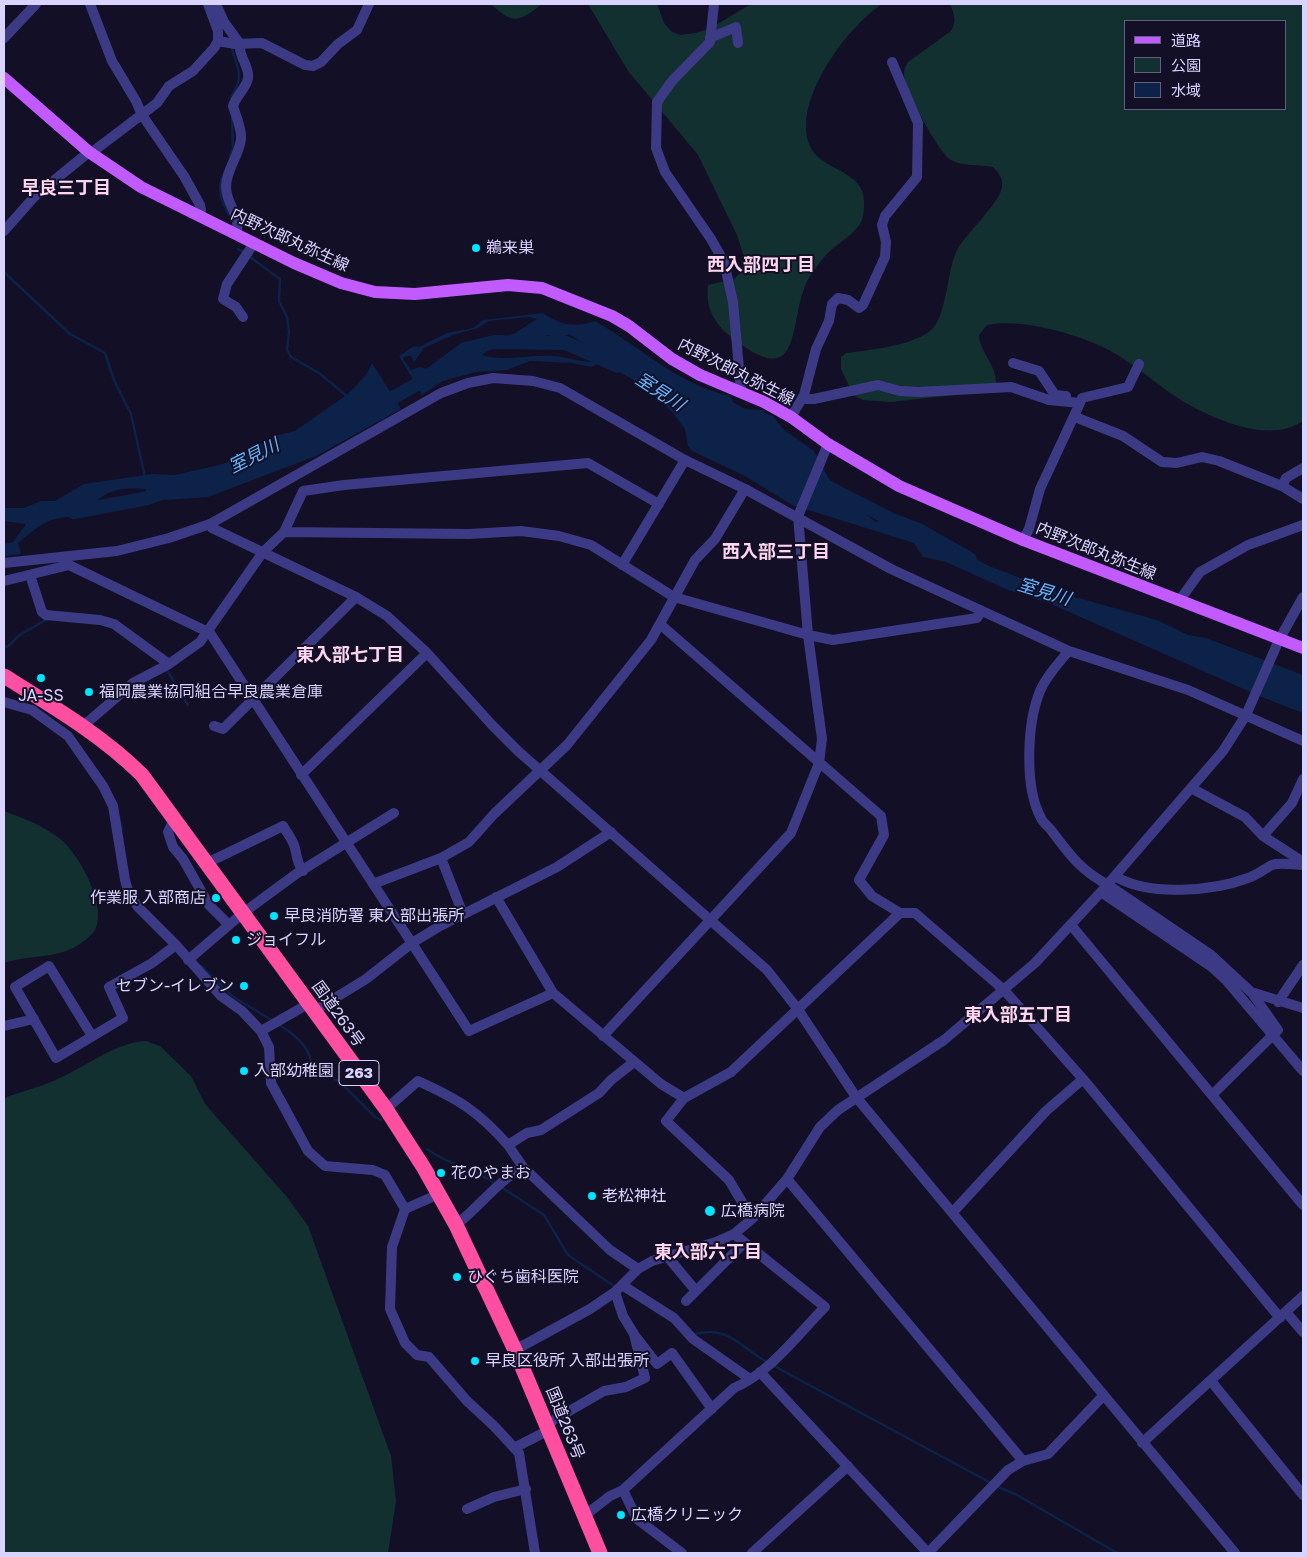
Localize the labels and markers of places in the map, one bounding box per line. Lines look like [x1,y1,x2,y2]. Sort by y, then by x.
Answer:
place label: 鵜来巣 [486,238,534,258]
marker: 鵜来巣 [470,242,482,254]
marker: JA-SS [35,672,47,684]
place label: 福岡農業協同組合早良農業倉庫 [99,682,323,702]
place label: JA-SS [18,686,64,706]
marker: 福岡農業協同組合早良農業倉庫 [83,686,95,698]
place label: 作業服 入部商店 [90,888,206,908]
marker: 作業服 入部商店 [210,892,222,904]
place label: 早良消防署 東入部出張所 [284,906,464,926]
marker: 早良消防署 東入部出張所 [268,910,280,922]
place label: ジョイフル [246,930,326,950]
marker: ジョイフル [230,934,242,946]
place label: セブン-イレブン [116,976,234,996]
marker: セブン-イレブン [238,980,250,992]
place label: 入部幼稚園 [254,1061,334,1081]
marker: 入部幼稚園 [238,1065,250,1077]
place label: 花のやまお [451,1163,531,1183]
marker: 花のやまお [435,1167,447,1179]
place label: 老松神社 [602,1186,666,1206]
marker: 老松神社 [586,1190,598,1202]
place label: 広橋病院 [721,1201,785,1221]
marker: 広橋病院 [703,1204,717,1218]
place label: ひぐち歯科医院 [467,1267,579,1287]
marker: ひぐち歯科医院 [451,1271,463,1283]
place label: 早良区役所 入部出張所 [485,1351,649,1371]
marker: 早良区役所 入部出張所 [469,1355,481,1367]
place label: 広橋クリニック [631,1505,743,1525]
marker: 広橋クリニック [615,1509,627,1521]

